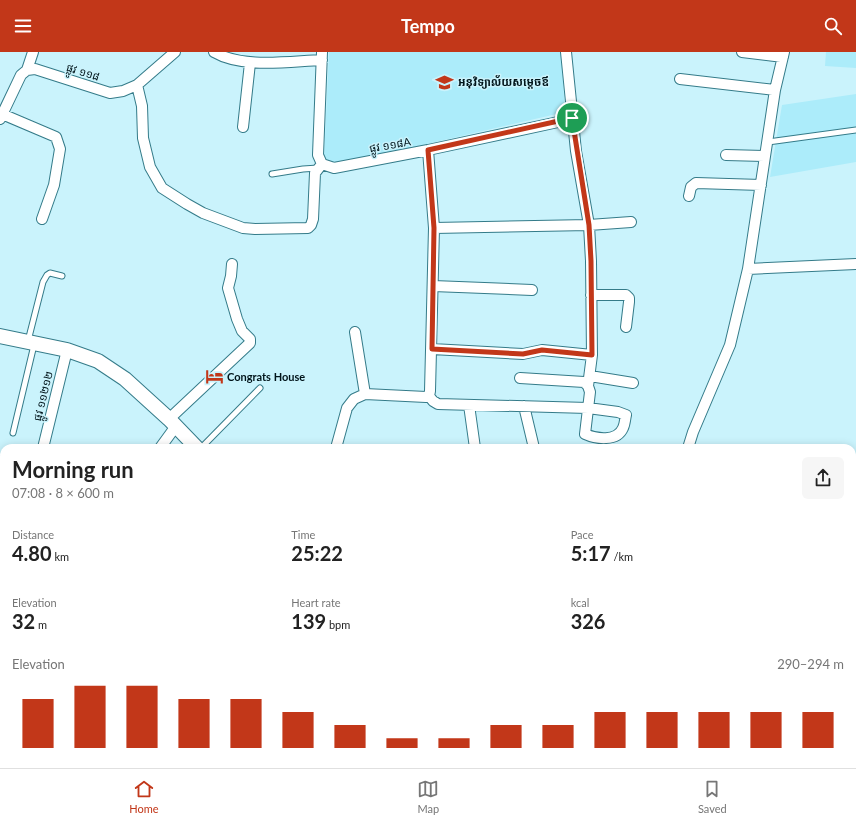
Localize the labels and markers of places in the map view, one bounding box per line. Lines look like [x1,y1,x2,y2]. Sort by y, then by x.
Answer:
school or university icon: អនុវិទ្យាល័យសម្តេចឪ [435,72,455,92]
place label: អនុវិទ្យាល័យសម្តេចឪ [458,75,549,89]
pin [555,101,589,135]
hotel icon: Congrats House [204,367,224,387]
place label: Congrats House [227,370,305,383]

